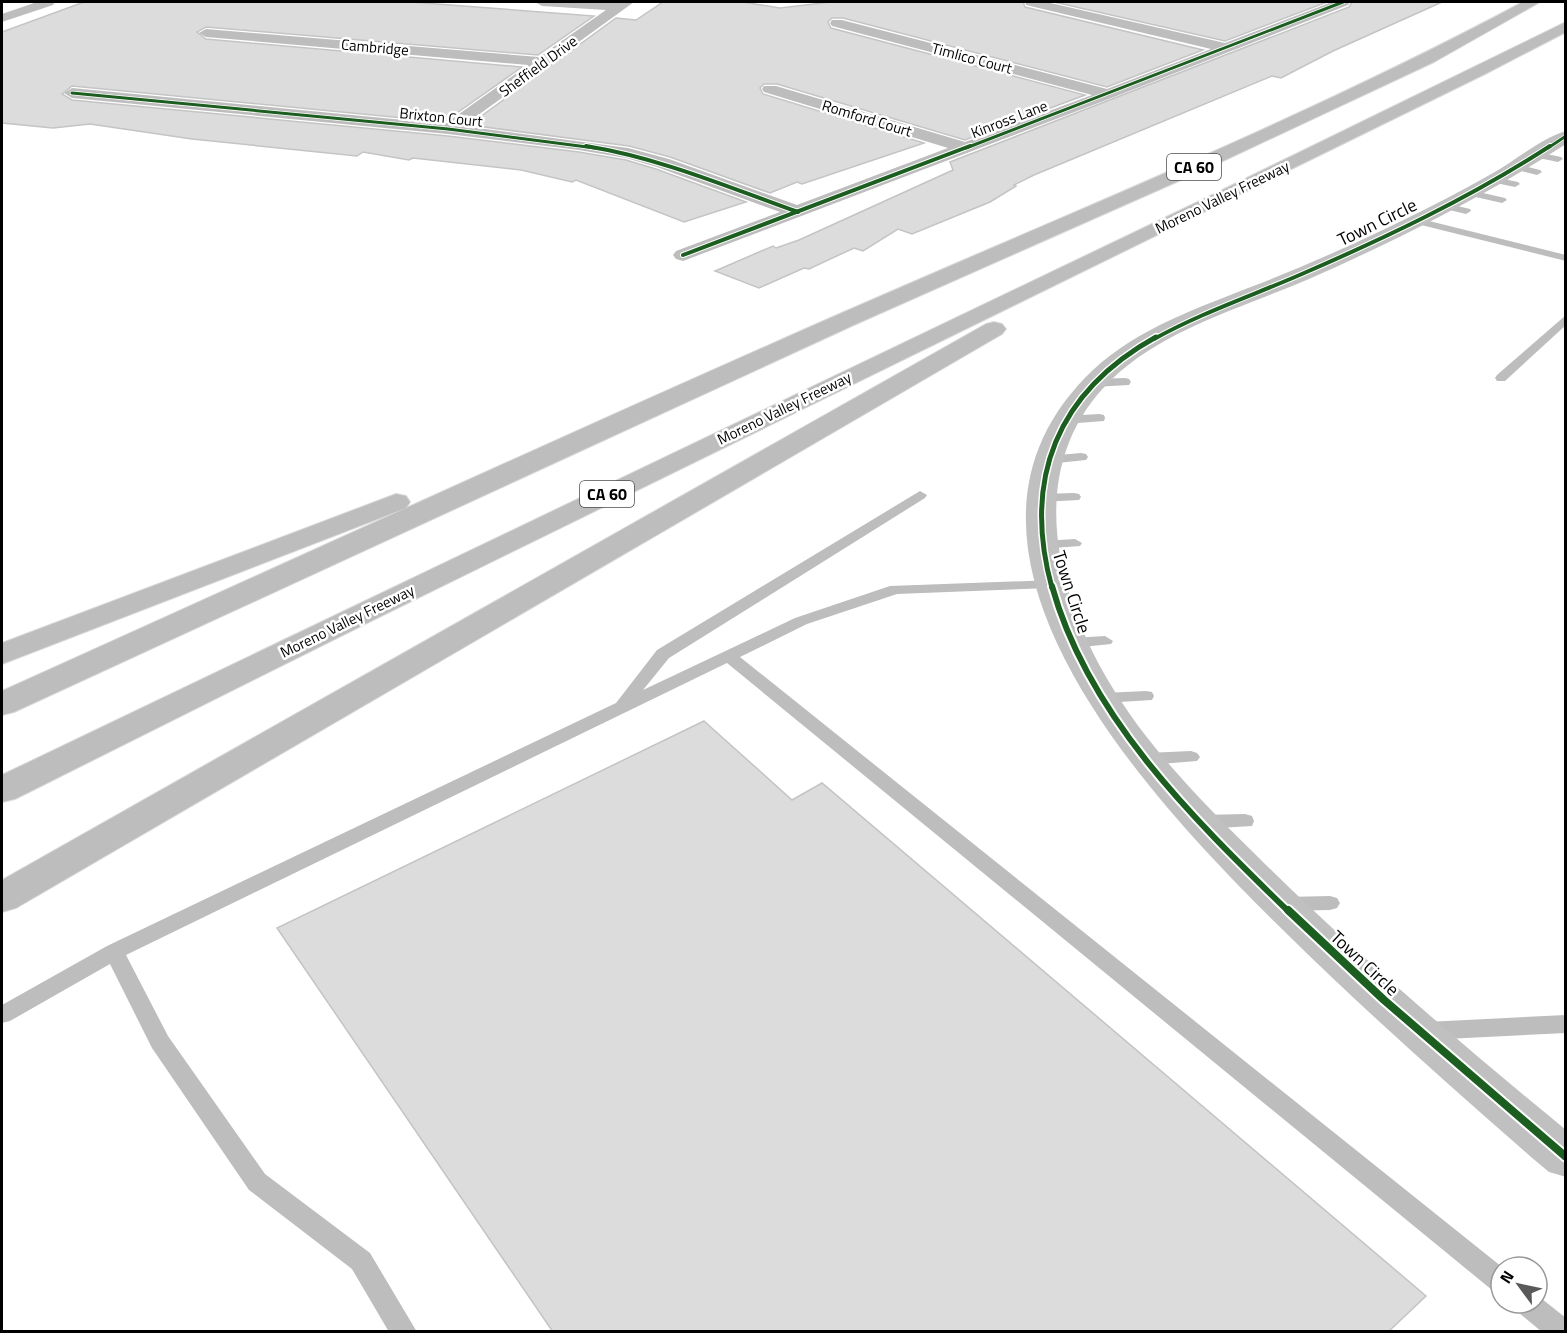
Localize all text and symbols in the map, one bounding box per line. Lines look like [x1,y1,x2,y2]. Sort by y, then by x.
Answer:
street label: Sheffield Drive [494,30,582,102]
street label: Cambridge [340,33,410,61]
street label: Timlico Court [929,36,1016,80]
street label: Romford Court [819,93,915,143]
street label: Kinross Lane [967,94,1051,144]
street label: Brixton Court [398,101,484,133]
street label: Moreno Valley Freeway [1151,154,1293,240]
road number: CA 60 [1167,154,1221,180]
street label: Town Circle [1333,191,1421,253]
street label: Moreno Valley Freeway [713,365,855,451]
road number: CA 60 [580,481,634,507]
street label: Town Circle [1046,547,1098,637]
street label: Moreno Valley Freeway [276,578,418,664]
street label: Town Circle [1325,924,1405,1002]
north arrow [1489,1255,1549,1315]
text: N [1493,1266,1520,1288]

